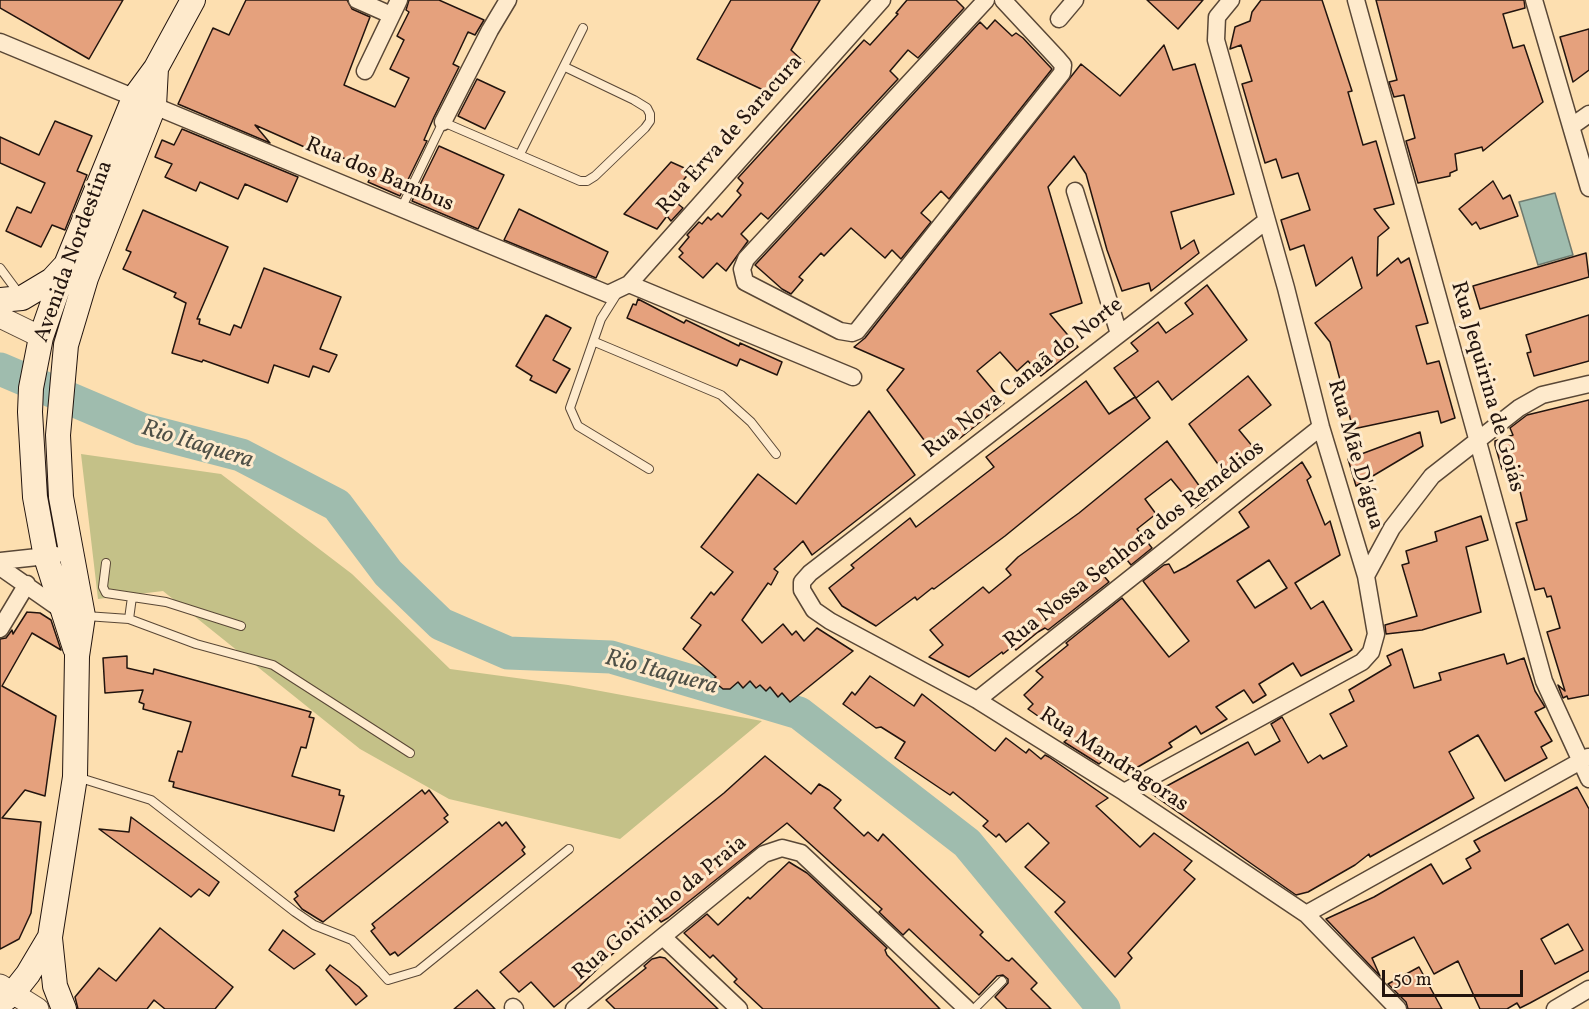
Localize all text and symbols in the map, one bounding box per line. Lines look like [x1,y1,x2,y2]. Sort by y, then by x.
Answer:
street label: Rua Erva de Saracura [653,51,809,221]
street label: Rua dos Bambus [301,133,457,219]
street label: Avenida Nordestina [30,158,120,346]
street label: Rua Jequirina de Goiás [1443,279,1529,495]
street label: Rua Nova Canaã do Norte [919,293,1129,465]
street label: Rua Mãe D'água [1320,377,1388,533]
water label: Rio Itaquera [138,415,256,477]
street label: Rua Nossa Senhora dos Remédios [1000,436,1270,656]
water label: Rio Itaquera [601,645,721,703]
street label: Rua Mandragoras [1033,703,1193,819]
street label: Rua Goivinho da Praia [569,831,753,987]
scale bar [1385,958,1526,996]
text: 50 m [1393,968,1432,993]

